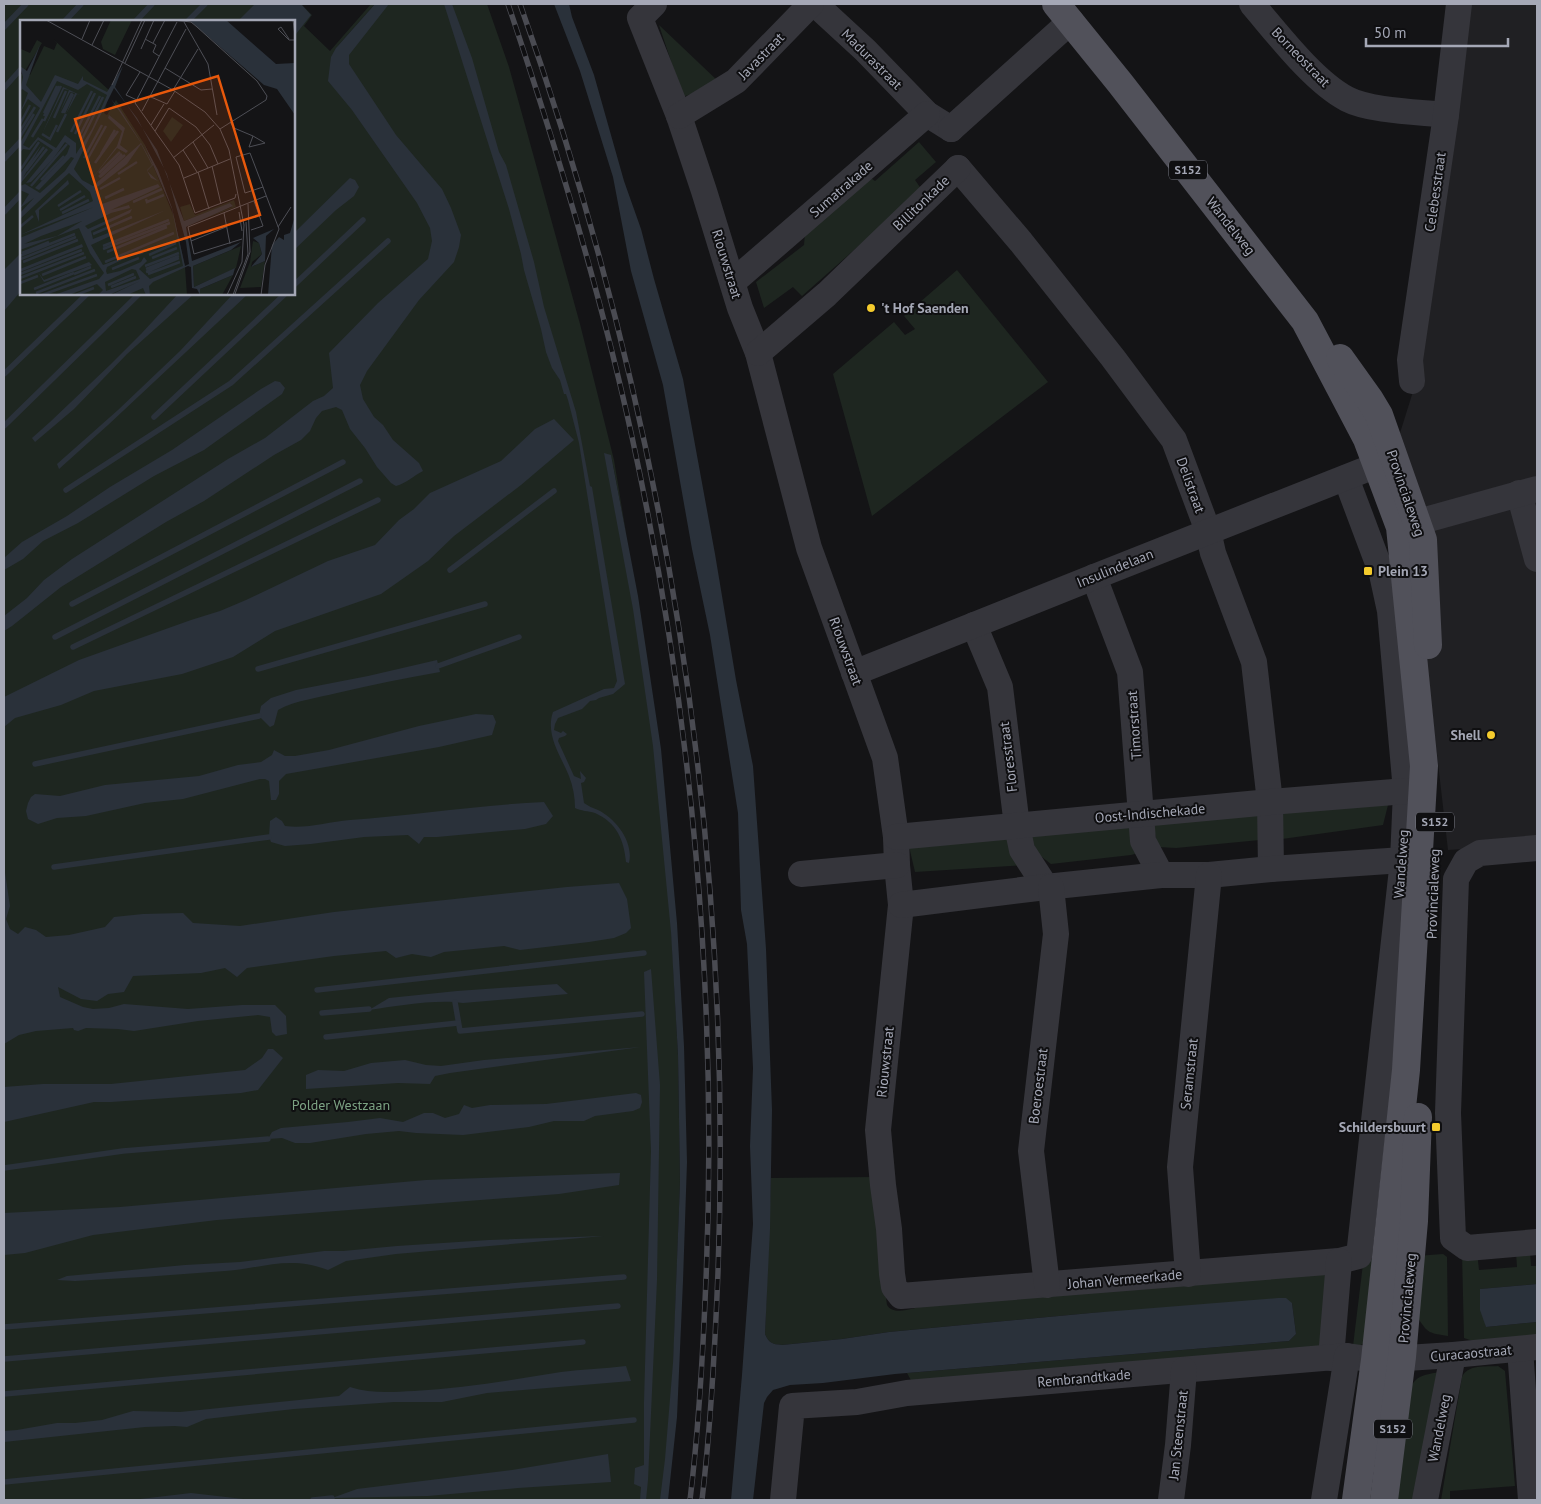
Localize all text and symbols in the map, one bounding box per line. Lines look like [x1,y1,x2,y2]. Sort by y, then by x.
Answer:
scale bar [1366,15,1508,47]
inset map [20,20,295,295]
street label: Borneostraat [1268,23,1334,91]
text: 50 m [1374,23,1407,42]
street label: Madurastraat [838,25,906,93]
street label: Javastraat [733,28,788,84]
street label: Celebesstraat [1420,151,1450,233]
street label: Sumatrakade [806,157,876,221]
road number: S152 [1169,160,1207,180]
street label: Billitonkade [889,172,953,234]
street label: Wandelweg [1203,193,1259,259]
street label: Riouwstraat [708,227,746,301]
place label: 't Hof Saenden [881,299,969,317]
marker: 't Hof Saenden [865,302,877,314]
street label: Provincialeweg [1383,447,1429,539]
street label: Delistraat [1173,455,1209,516]
street label: Insulindelaan [1074,544,1156,592]
place label: Plein 13 [1378,562,1428,580]
marker: Plein 13 [1362,565,1374,577]
street label: Riouwstraat [825,614,867,688]
street label: Timorstraat [1123,690,1145,760]
street label: Floresstraat [995,721,1021,793]
place label: Shell [1451,726,1482,744]
marker: Shell [1485,729,1497,741]
street label: Oost-Indischekade [1094,799,1206,827]
road number: S152 [1416,812,1454,832]
street label: Wandelweg [1390,829,1412,899]
street label: Provincialeweg [1422,849,1444,939]
street label: Riouwstraat [872,1025,898,1098]
street label: Seramstraat [1176,1037,1202,1111]
street label: Boeroestraat [1024,1047,1052,1125]
park label: Polder Westzaan [292,1096,390,1114]
place label: Schildersbuurt [1339,1118,1426,1136]
marker: Schildersbuurt [1430,1121,1442,1133]
street label: Provincialeweg [1394,1252,1420,1344]
street label: Johan Vermeerkade [1066,1265,1183,1293]
street label: Curacaostraat [1429,1340,1513,1366]
street label: Rembrandtkade [1037,1365,1131,1391]
street label: Jan Steenstraat [1164,1389,1192,1482]
street label: Wandelweg [1424,1392,1454,1464]
road number: S152 [1374,1420,1412,1438]

